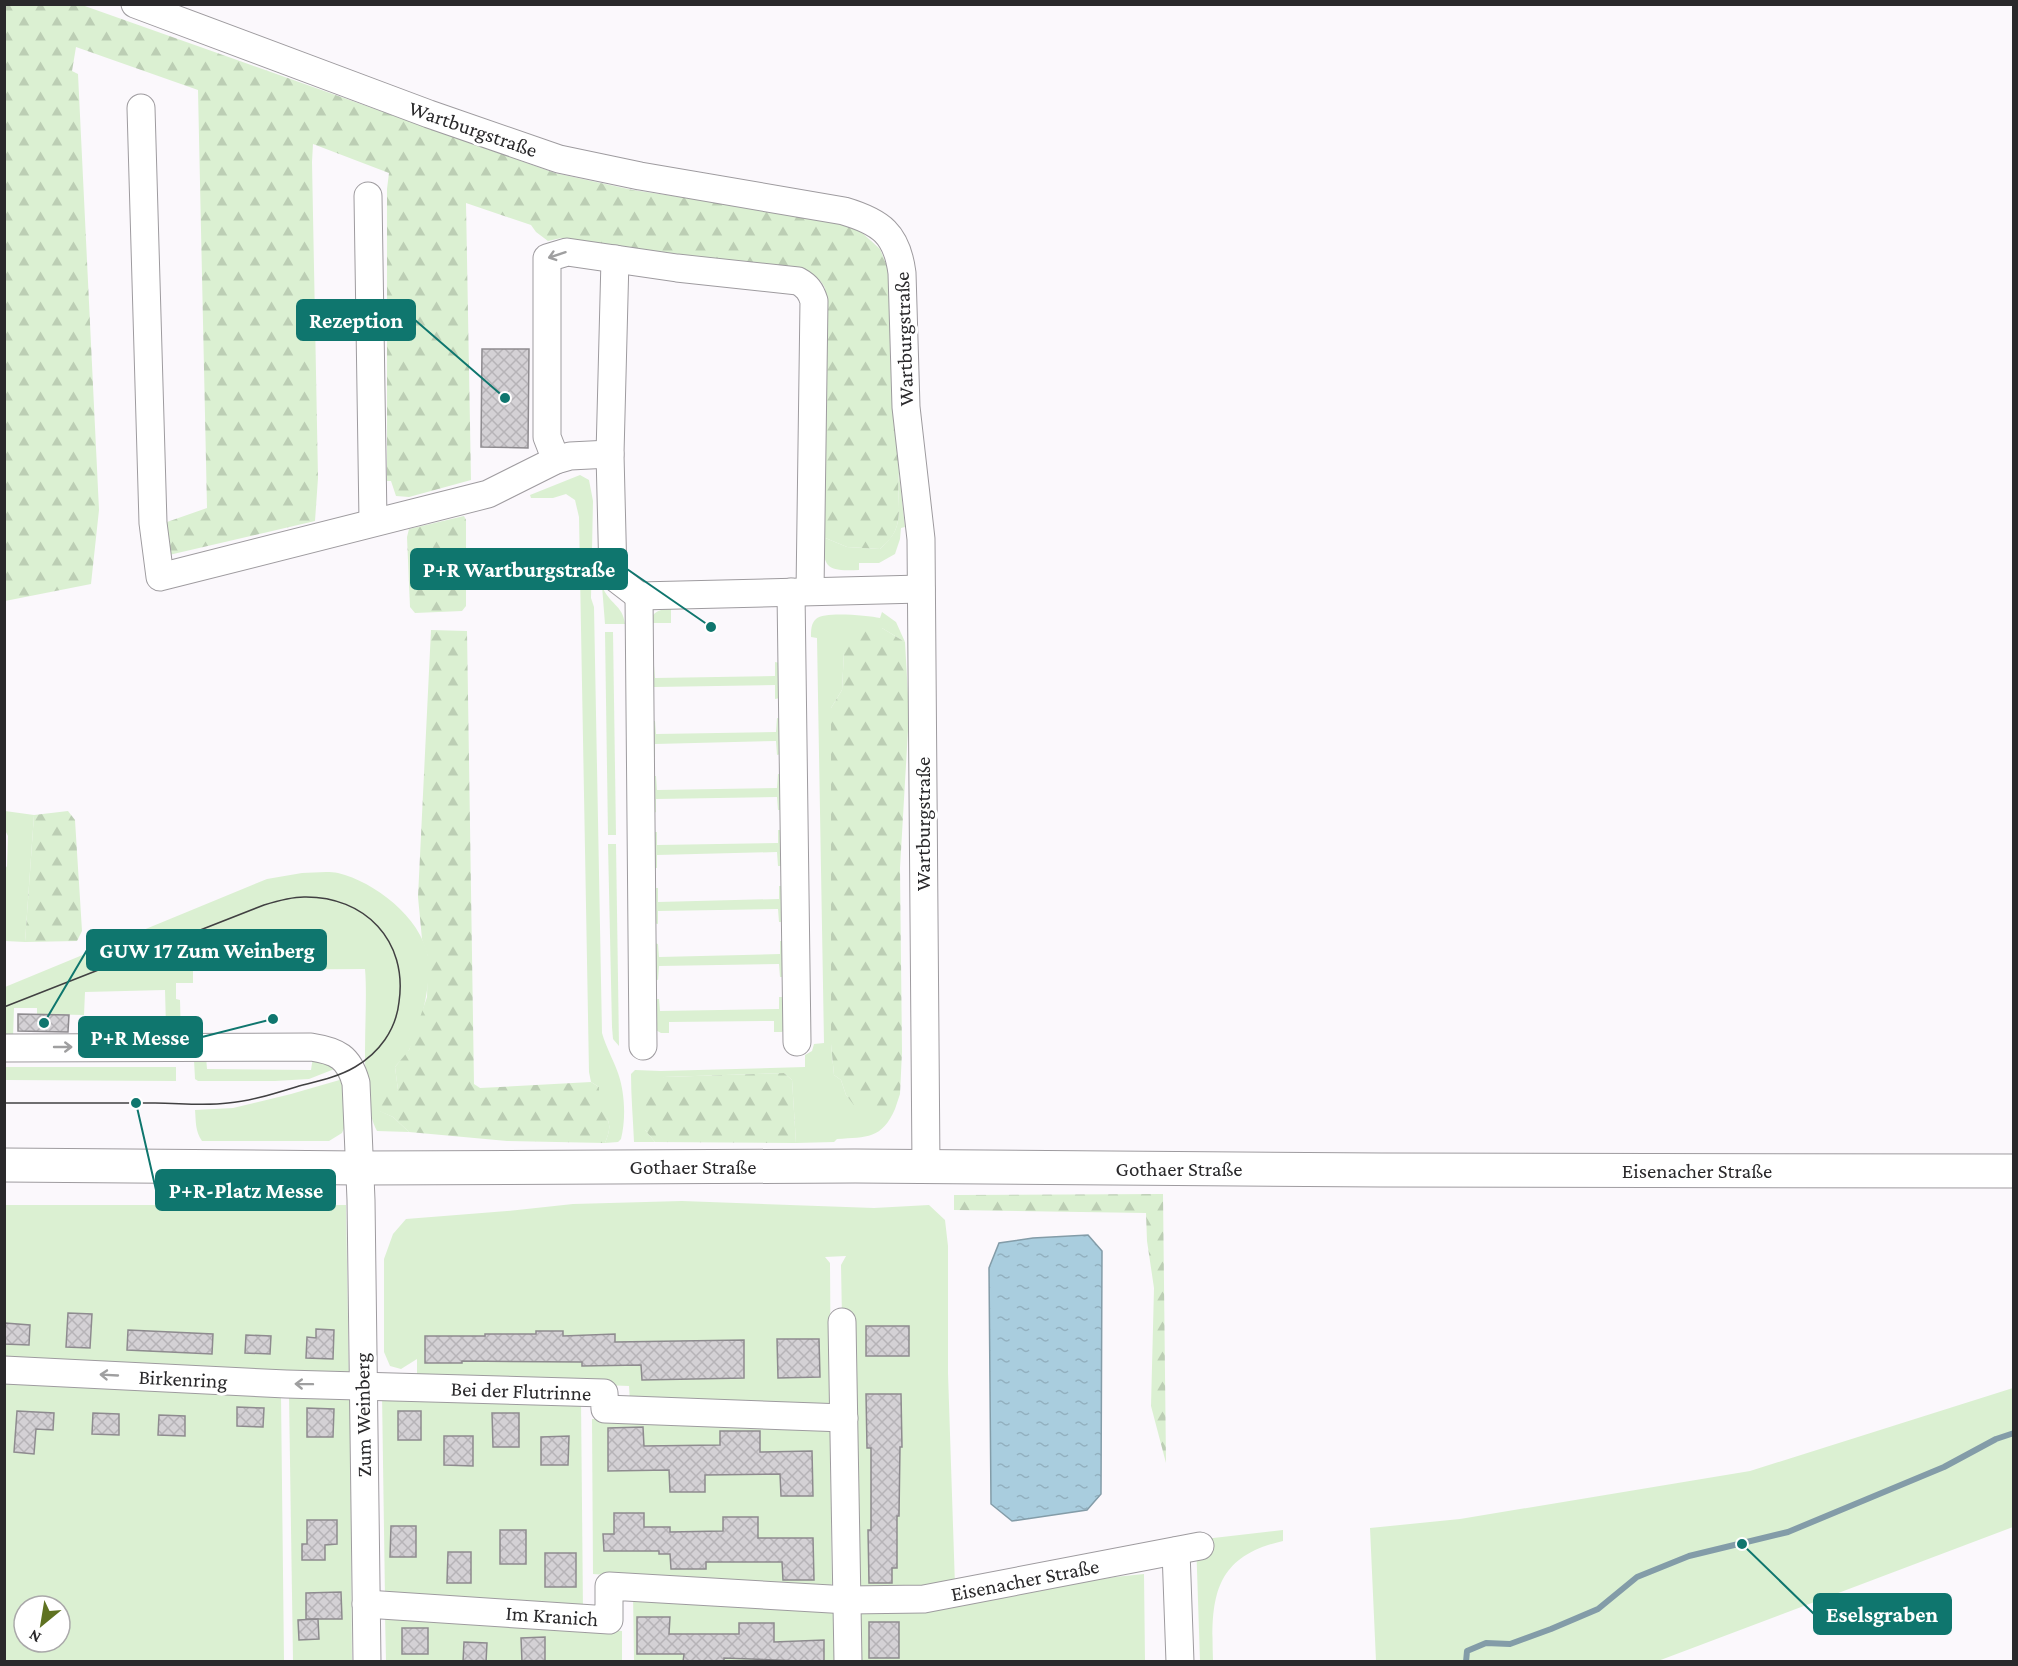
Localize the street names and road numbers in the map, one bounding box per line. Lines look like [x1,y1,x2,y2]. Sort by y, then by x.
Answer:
street label: Wartburgstraße [406,96,540,162]
street label: Wartburgstraße [890,271,918,407]
street label: Wartburgstraße [911,757,935,891]
street label: Gothaer Straße [630,1155,756,1179]
street label: Gothaer Straße [1116,1157,1242,1181]
street label: Eisenacher Straße [1622,1159,1772,1183]
street label: Zum Weinberg [350,1353,376,1477]
street label: Birkenring [138,1365,228,1393]
street label: Bei der Flutrinne [450,1377,592,1405]
street label: Eisenacher Straße [949,1554,1101,1606]
street label: Im Kranich [505,1601,599,1631]

